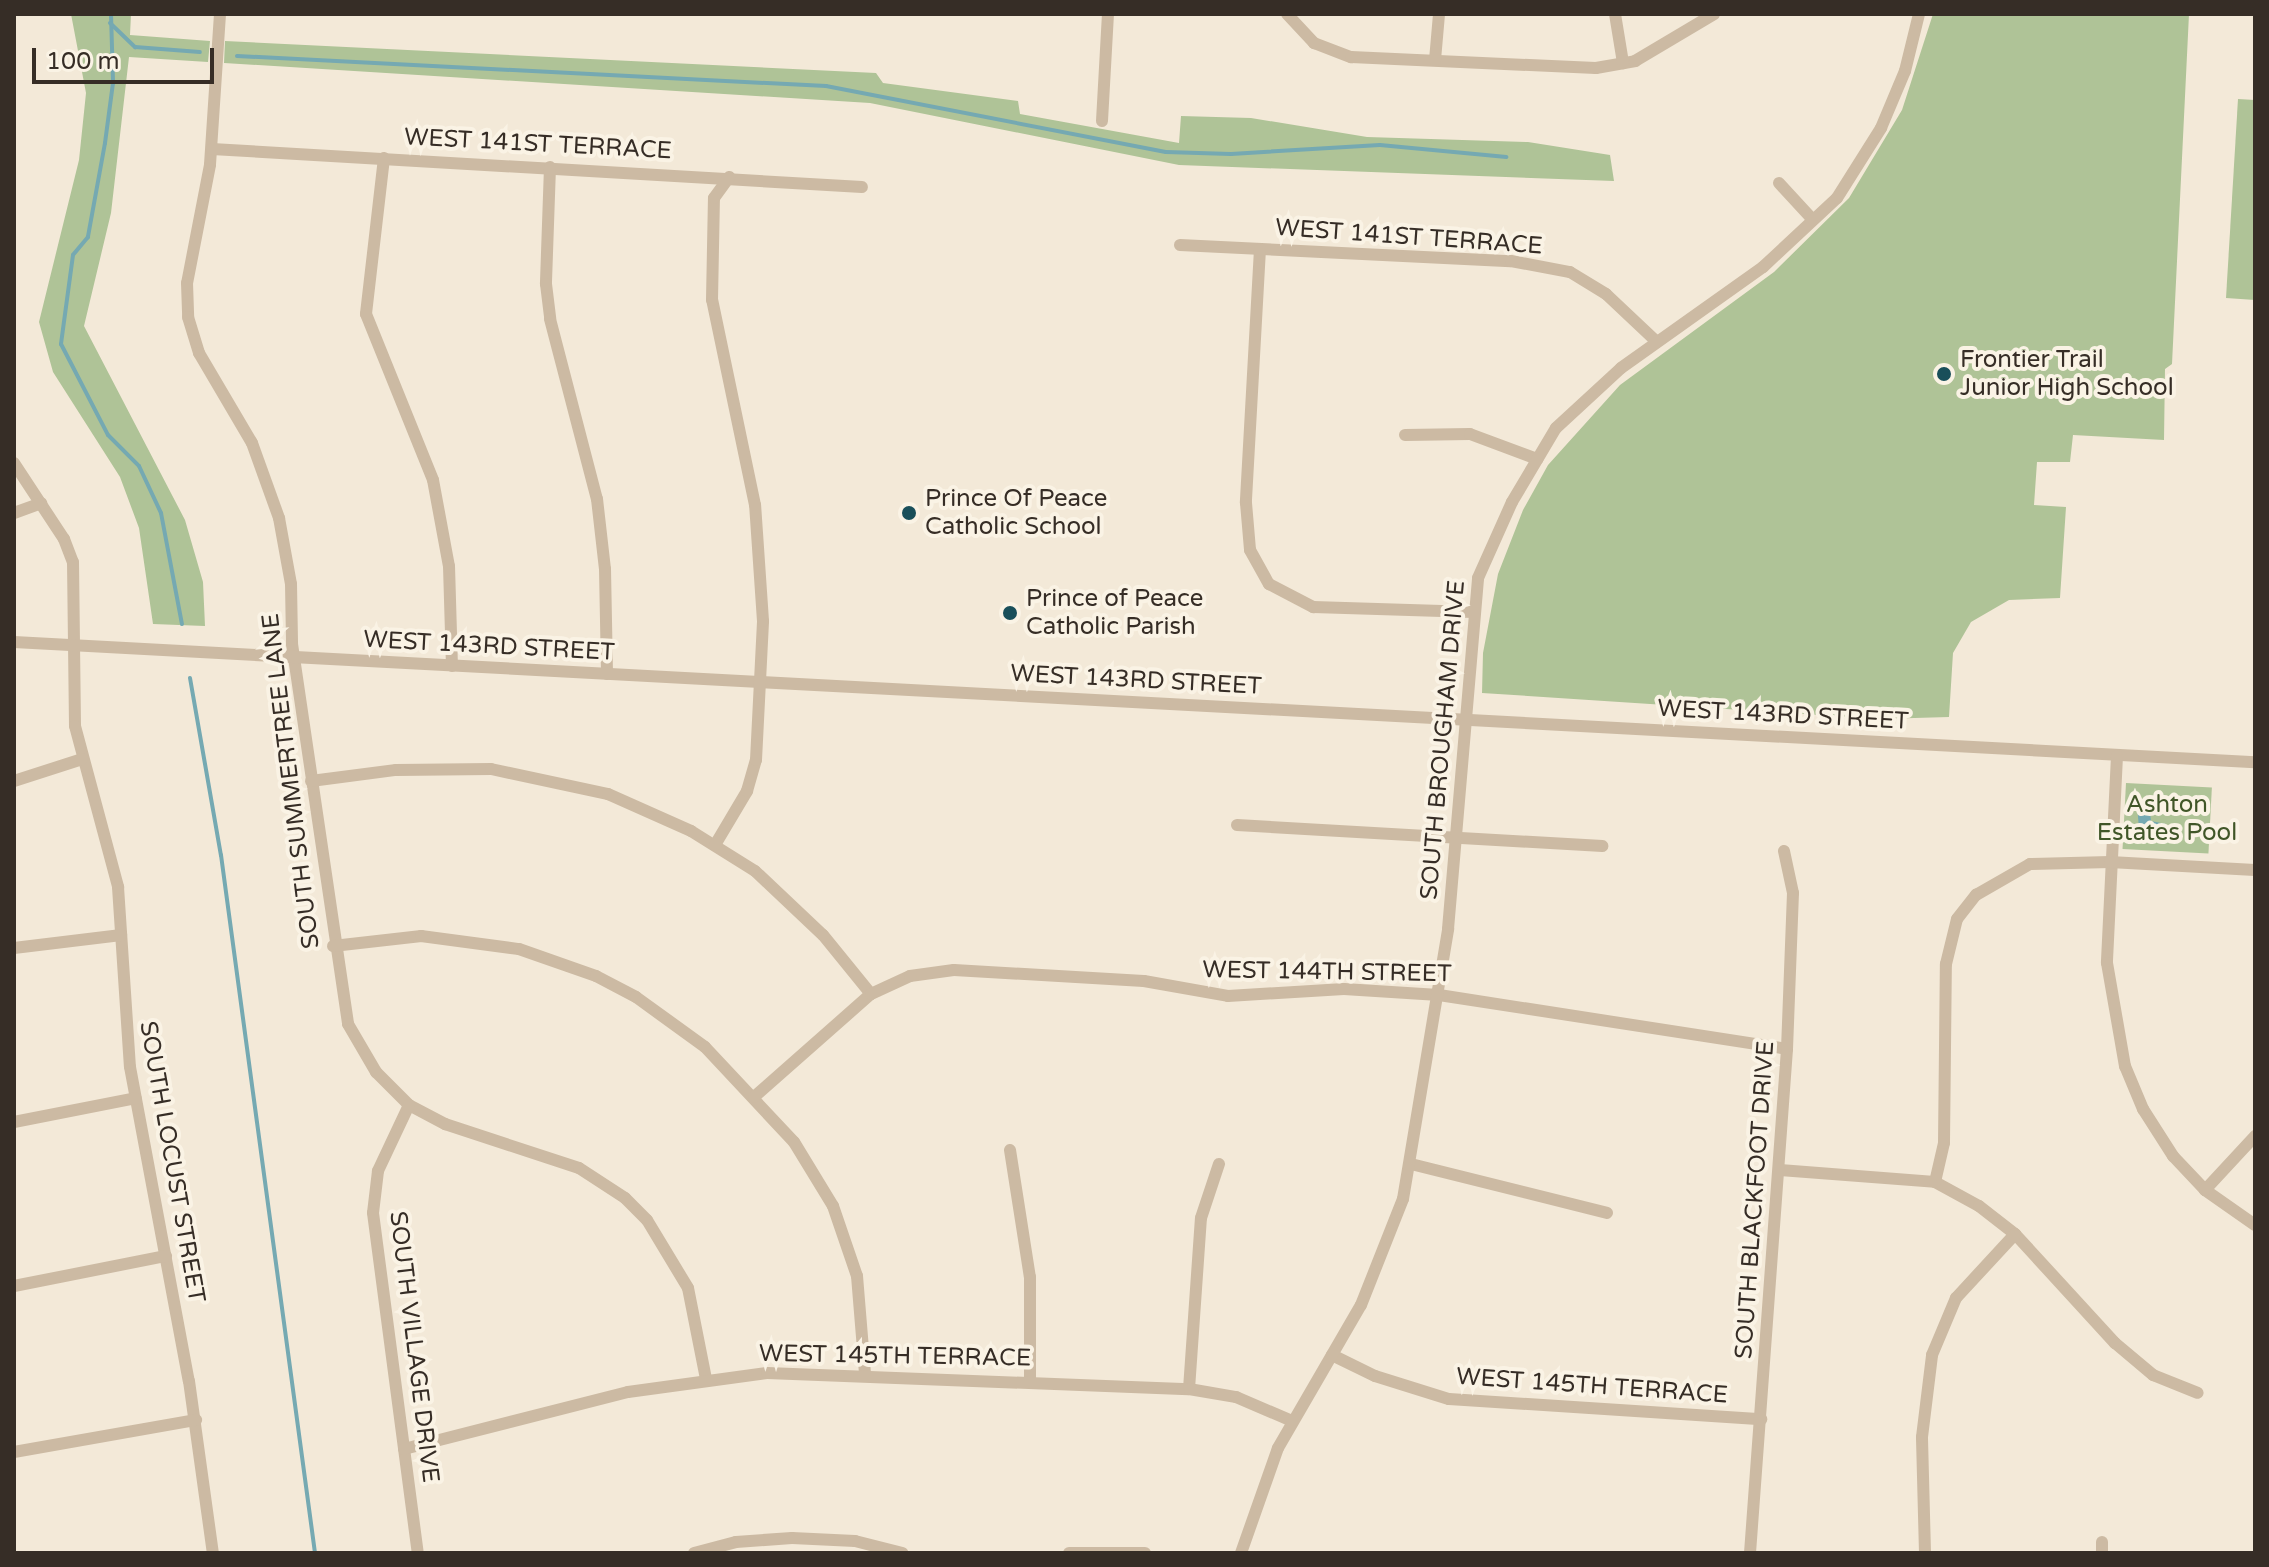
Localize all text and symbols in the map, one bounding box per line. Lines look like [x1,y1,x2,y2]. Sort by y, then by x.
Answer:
scale bar [36,32,218,82]
text: 100 m [46,47,120,76]
street label: WEST 141ST TERRACE [403,123,673,165]
street label: WEST 141ST TERRACE [1274,213,1544,261]
place label: Frontier Trail Junior High School [1960,346,2174,402]
marker: Frontier Trail Junior High School [1935,365,1953,383]
place label: Prince Of Peace Catholic School [925,485,1107,541]
marker: Prince Of Peace Catholic School [900,504,918,522]
street label: SOUTH BROUGHAM DRIVE [1415,579,1471,901]
place label: Prince of Peace Catholic Parish [1026,585,1203,641]
marker: Prince of Peace Catholic Parish [1001,604,1019,622]
street label: SOUTH SUMMERTREE LANE [256,612,326,950]
street label: WEST 143RD STREET [363,625,615,667]
street label: WEST 143RD STREET [1010,659,1262,701]
street label: WEST 143RD STREET [1657,694,1909,736]
park label: Ashton Estates Pool [2097,791,2237,847]
street label: WEST 144TH STREET [1202,955,1452,989]
street label: SOUTH LOCUST STREET [133,1019,211,1305]
street label: SOUTH BLACKFOOT DRIVE [1730,1040,1780,1360]
street label: SOUTH VILLAGE DRIVE [383,1210,445,1484]
street label: WEST 145TH TERRACE [759,1339,1031,1373]
street label: WEST 145TH TERRACE [1455,1362,1729,1410]

